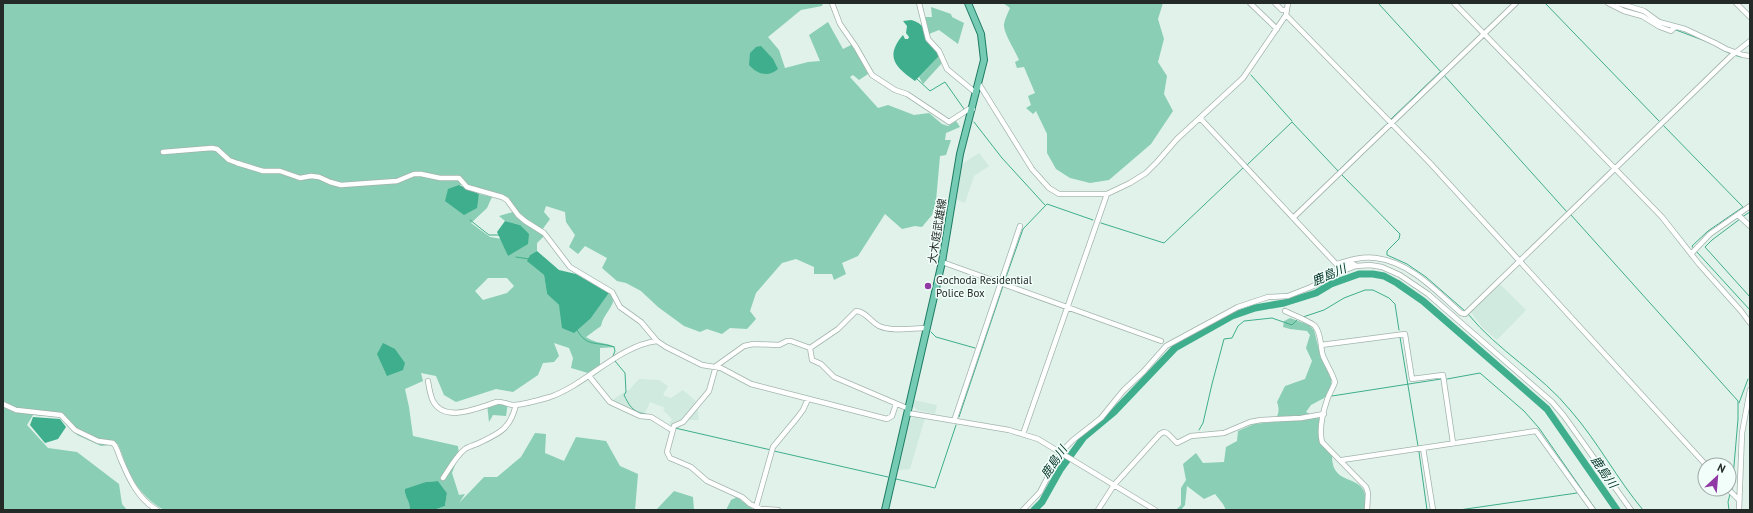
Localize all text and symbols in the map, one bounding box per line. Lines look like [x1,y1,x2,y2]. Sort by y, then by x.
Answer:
street label: 大木庭武雄線 [925,197,949,265]
water label: 鹿島川 [1309,260,1350,288]
place label: Gochoda Residential Police Box [936,273,1033,300]
marker: Gochoda Residential Police Box [923,281,933,291]
water label: 鹿島川 [1037,441,1071,481]
water label: 鹿島川 [1588,453,1622,492]
north arrow [1697,457,1737,497]
text: N [1715,460,1728,476]

